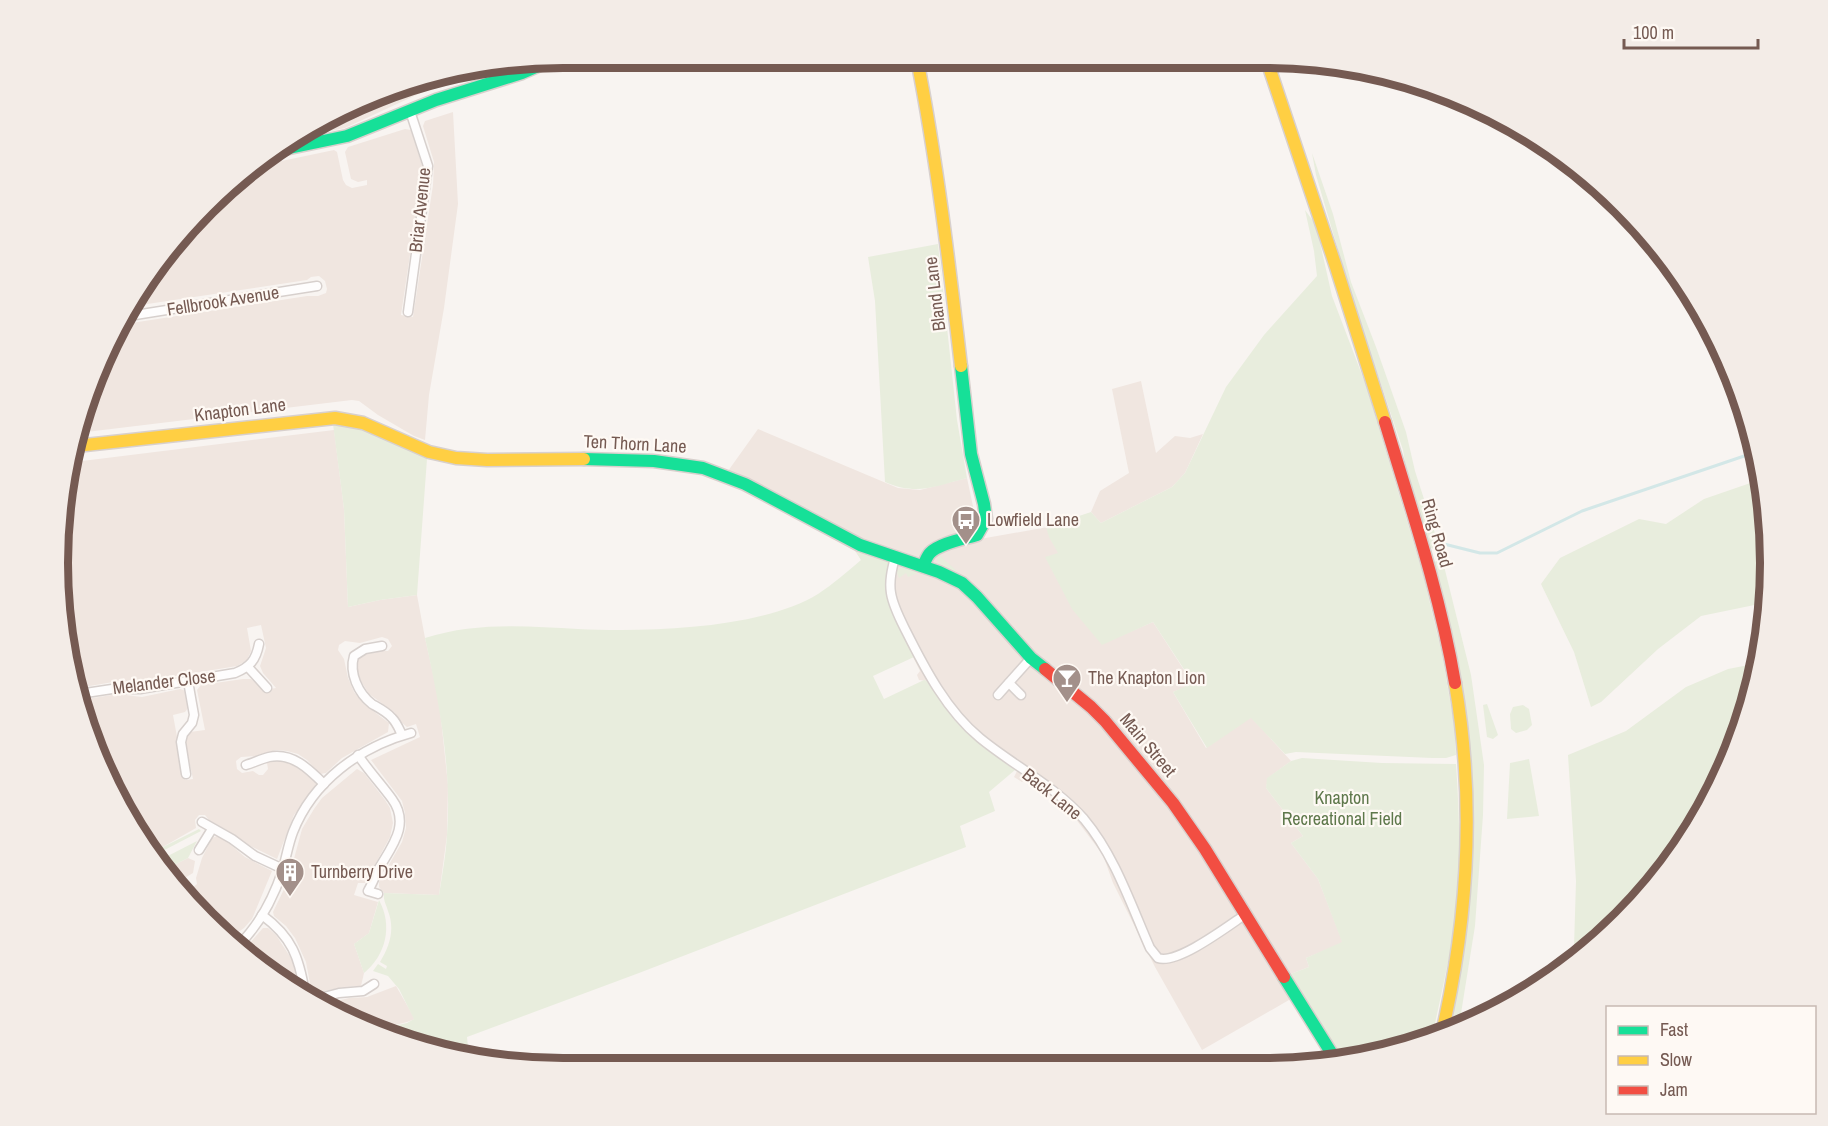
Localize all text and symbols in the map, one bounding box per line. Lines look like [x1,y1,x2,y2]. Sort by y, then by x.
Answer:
scale bar [1624,12,1758,50]
text: 100 m [1633,20,1674,45]
street label: Briar Avenue [403,166,436,254]
street label: Bland Lane [918,255,951,333]
street label: Fellbrook Avenue [165,279,281,322]
street label: Knapton Lane [193,391,287,428]
street label: Ten Thorn Lane [583,428,687,459]
street label: Ring Road [1416,496,1459,570]
bus stop icon: Lowfield Lane [950,504,982,546]
place label: Lowfield Lane [987,507,1079,532]
bar icon: The Knapton Lion [1051,662,1083,704]
street label: Melander Close [111,663,217,700]
place label: The Knapton Lion [1088,665,1205,690]
street label: Main Street [1114,707,1182,782]
street label: Back Lane [1017,762,1087,825]
park label: Knapton Recreational Field [1282,785,1402,831]
building icon: Turnberry Drive [274,856,306,898]
place label: Turnberry Drive [311,859,413,884]
legend [1606,1006,1816,1114]
text: Fast [1660,1017,1688,1042]
text: Slow [1660,1047,1692,1072]
text: Jam [1660,1077,1688,1102]

